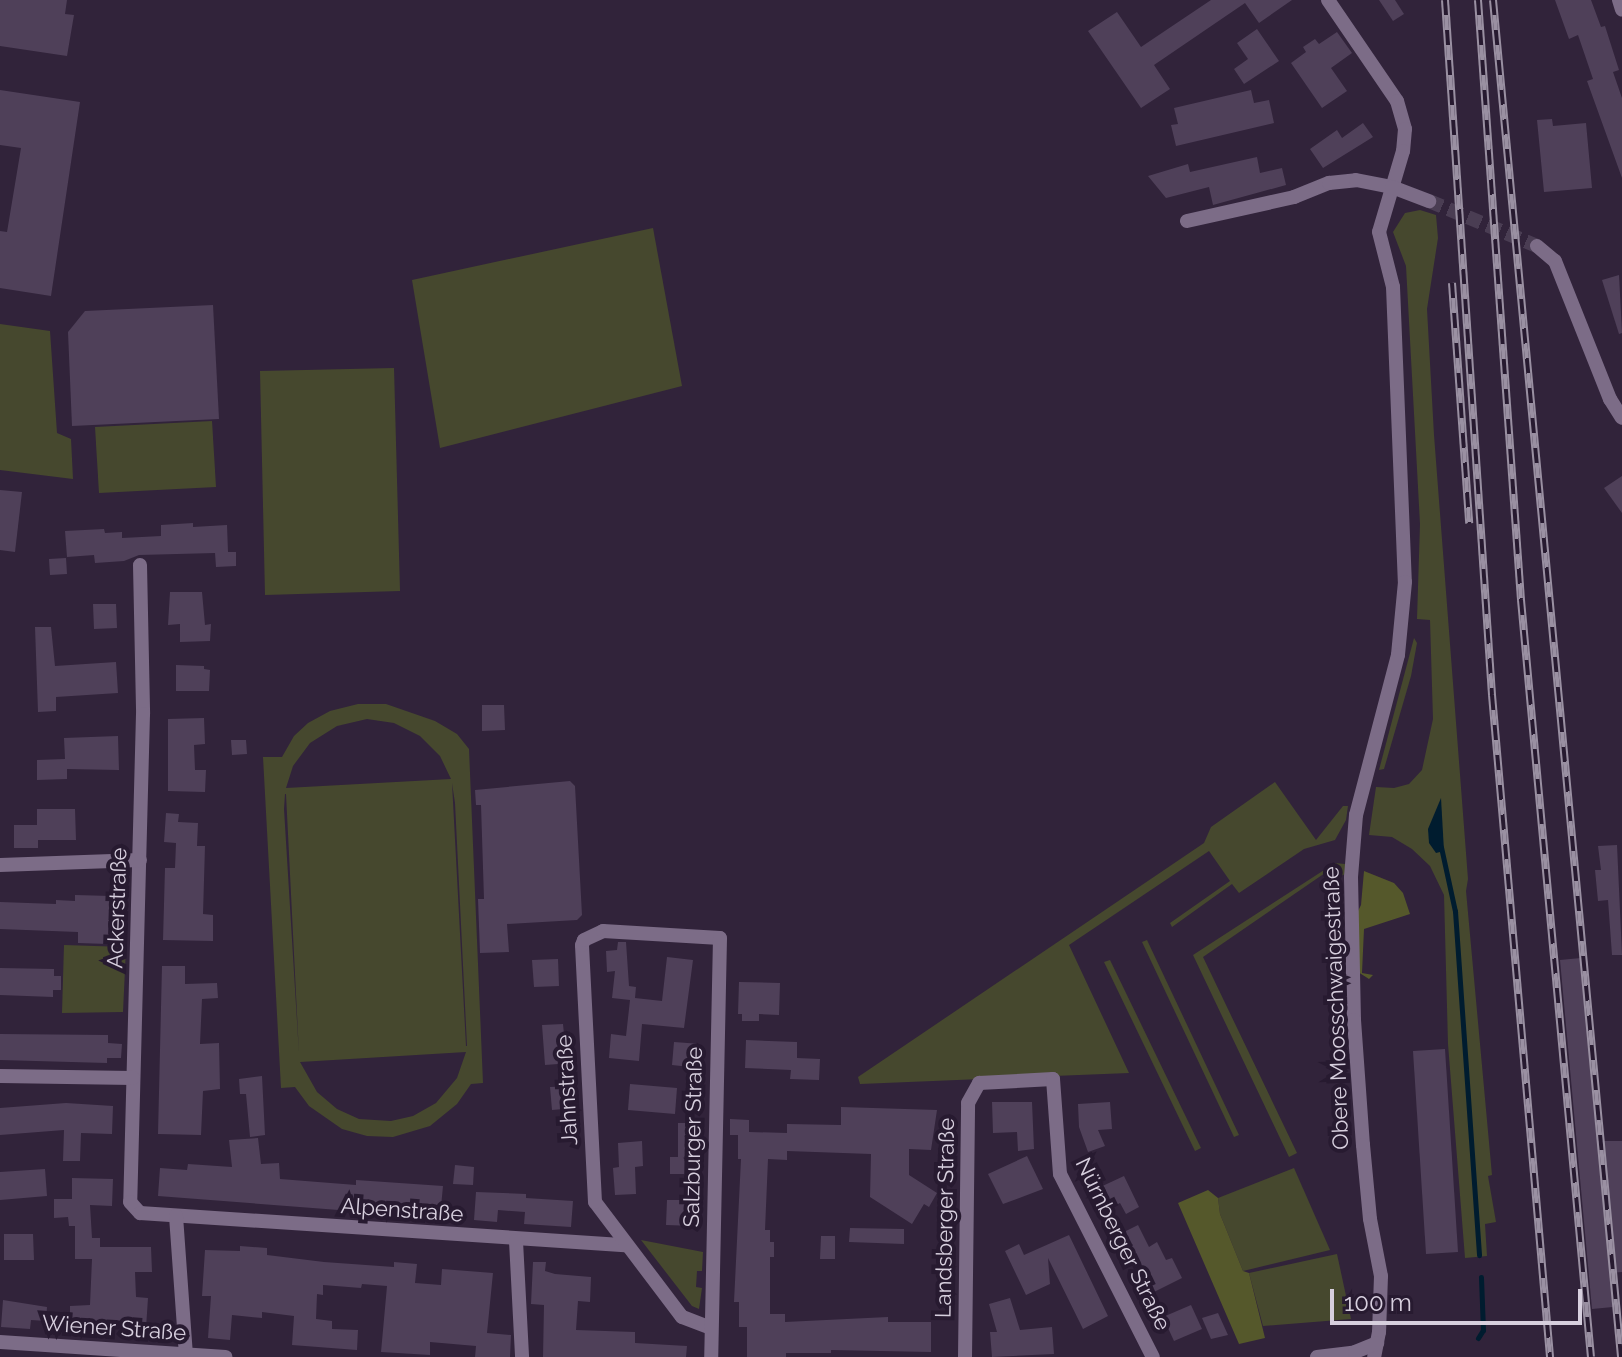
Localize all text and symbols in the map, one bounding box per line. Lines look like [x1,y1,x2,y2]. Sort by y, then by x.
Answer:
street label: Ackerstraße [102,847,132,969]
street label: Obere Moosschwaigestraße [1318,866,1354,1150]
street label: Jahnstraße [551,1034,583,1146]
street label: Salzburger Straße [678,1046,708,1228]
street label: Landsberger Straße [930,1117,960,1319]
street label: Nürnberger Straße [1070,1153,1176,1335]
street label: Alpenstraße [340,1193,464,1227]
scale bar [1334,1273,1586,1323]
text: 100 m [1344,1288,1412,1317]
street label: Wiener Straße [41,1310,187,1346]

